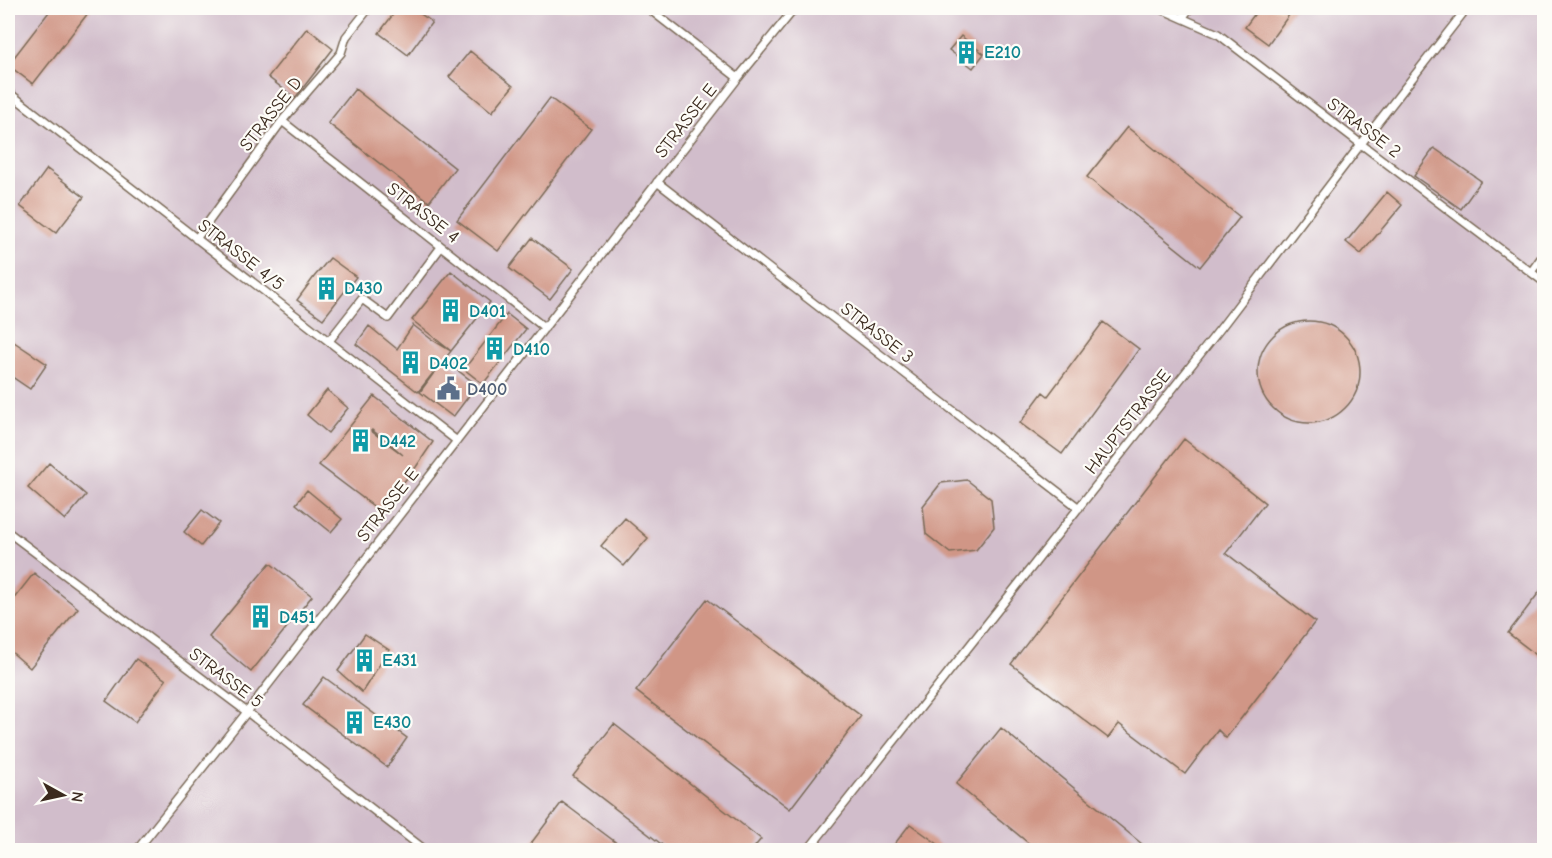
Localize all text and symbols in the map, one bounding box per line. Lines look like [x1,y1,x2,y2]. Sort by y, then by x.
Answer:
building icon: E210 [953,39,979,65]
place label: E210 [984,42,1021,63]
street label: STRASSE D [235,73,307,155]
street label: STRASSE E [651,80,721,162]
street label: STRASSE 2 [1323,94,1405,162]
street label: STRASSE 4 [383,178,463,248]
street label: STRASSE 4/5 [194,215,288,295]
building icon: D430 [313,275,339,301]
place label: D430 [344,278,383,299]
building icon: D401 [438,298,464,324]
street label: STRASSE 3 [837,298,917,368]
place label: D401 [469,301,506,322]
building icon: D410 [482,336,508,362]
place label: D410 [513,339,550,360]
building icon: D402 [398,350,424,376]
place label: D402 [429,353,468,374]
street label: HAUPTSTRASSE [1081,366,1175,478]
public building icon: D400 [436,376,462,402]
place label: D400 [467,379,507,400]
building icon: D442 [348,428,374,454]
place label: D442 [379,431,416,452]
street label: STRASSE E [353,464,423,546]
building icon: D451 [248,604,274,630]
place label: D451 [279,607,315,628]
street label: STRASSE 5 [185,643,267,713]
building icon: E431 [351,647,377,673]
place label: E431 [382,650,417,671]
building icon: E430 [342,709,368,735]
place label: E430 [373,712,411,733]
north arrow [33,765,93,825]
text: N [67,791,87,803]

